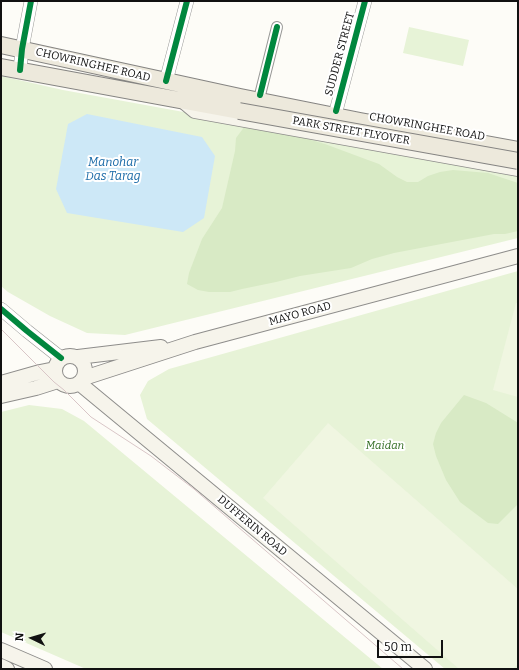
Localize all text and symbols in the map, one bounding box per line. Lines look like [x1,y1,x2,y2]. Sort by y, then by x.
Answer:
street label: SUDDER STREET [322,11,358,97]
street label: CHOWRINGHEE ROAD [34,45,152,85]
street label: CHOWRINGHEE ROAD [368,110,486,144]
street label: PARK STREET FLYOVER [291,114,411,148]
water label: Manohar Das Tarag [85,156,141,184]
street label: MAYO ROAD [268,299,332,329]
park label: Maidan [366,439,404,453]
street label: DUFFERIN ROAD [214,493,290,559]
north arrow [12,618,52,658]
text: N [13,632,26,642]
scale bar [379,632,445,658]
text: 50 m [384,640,412,654]

